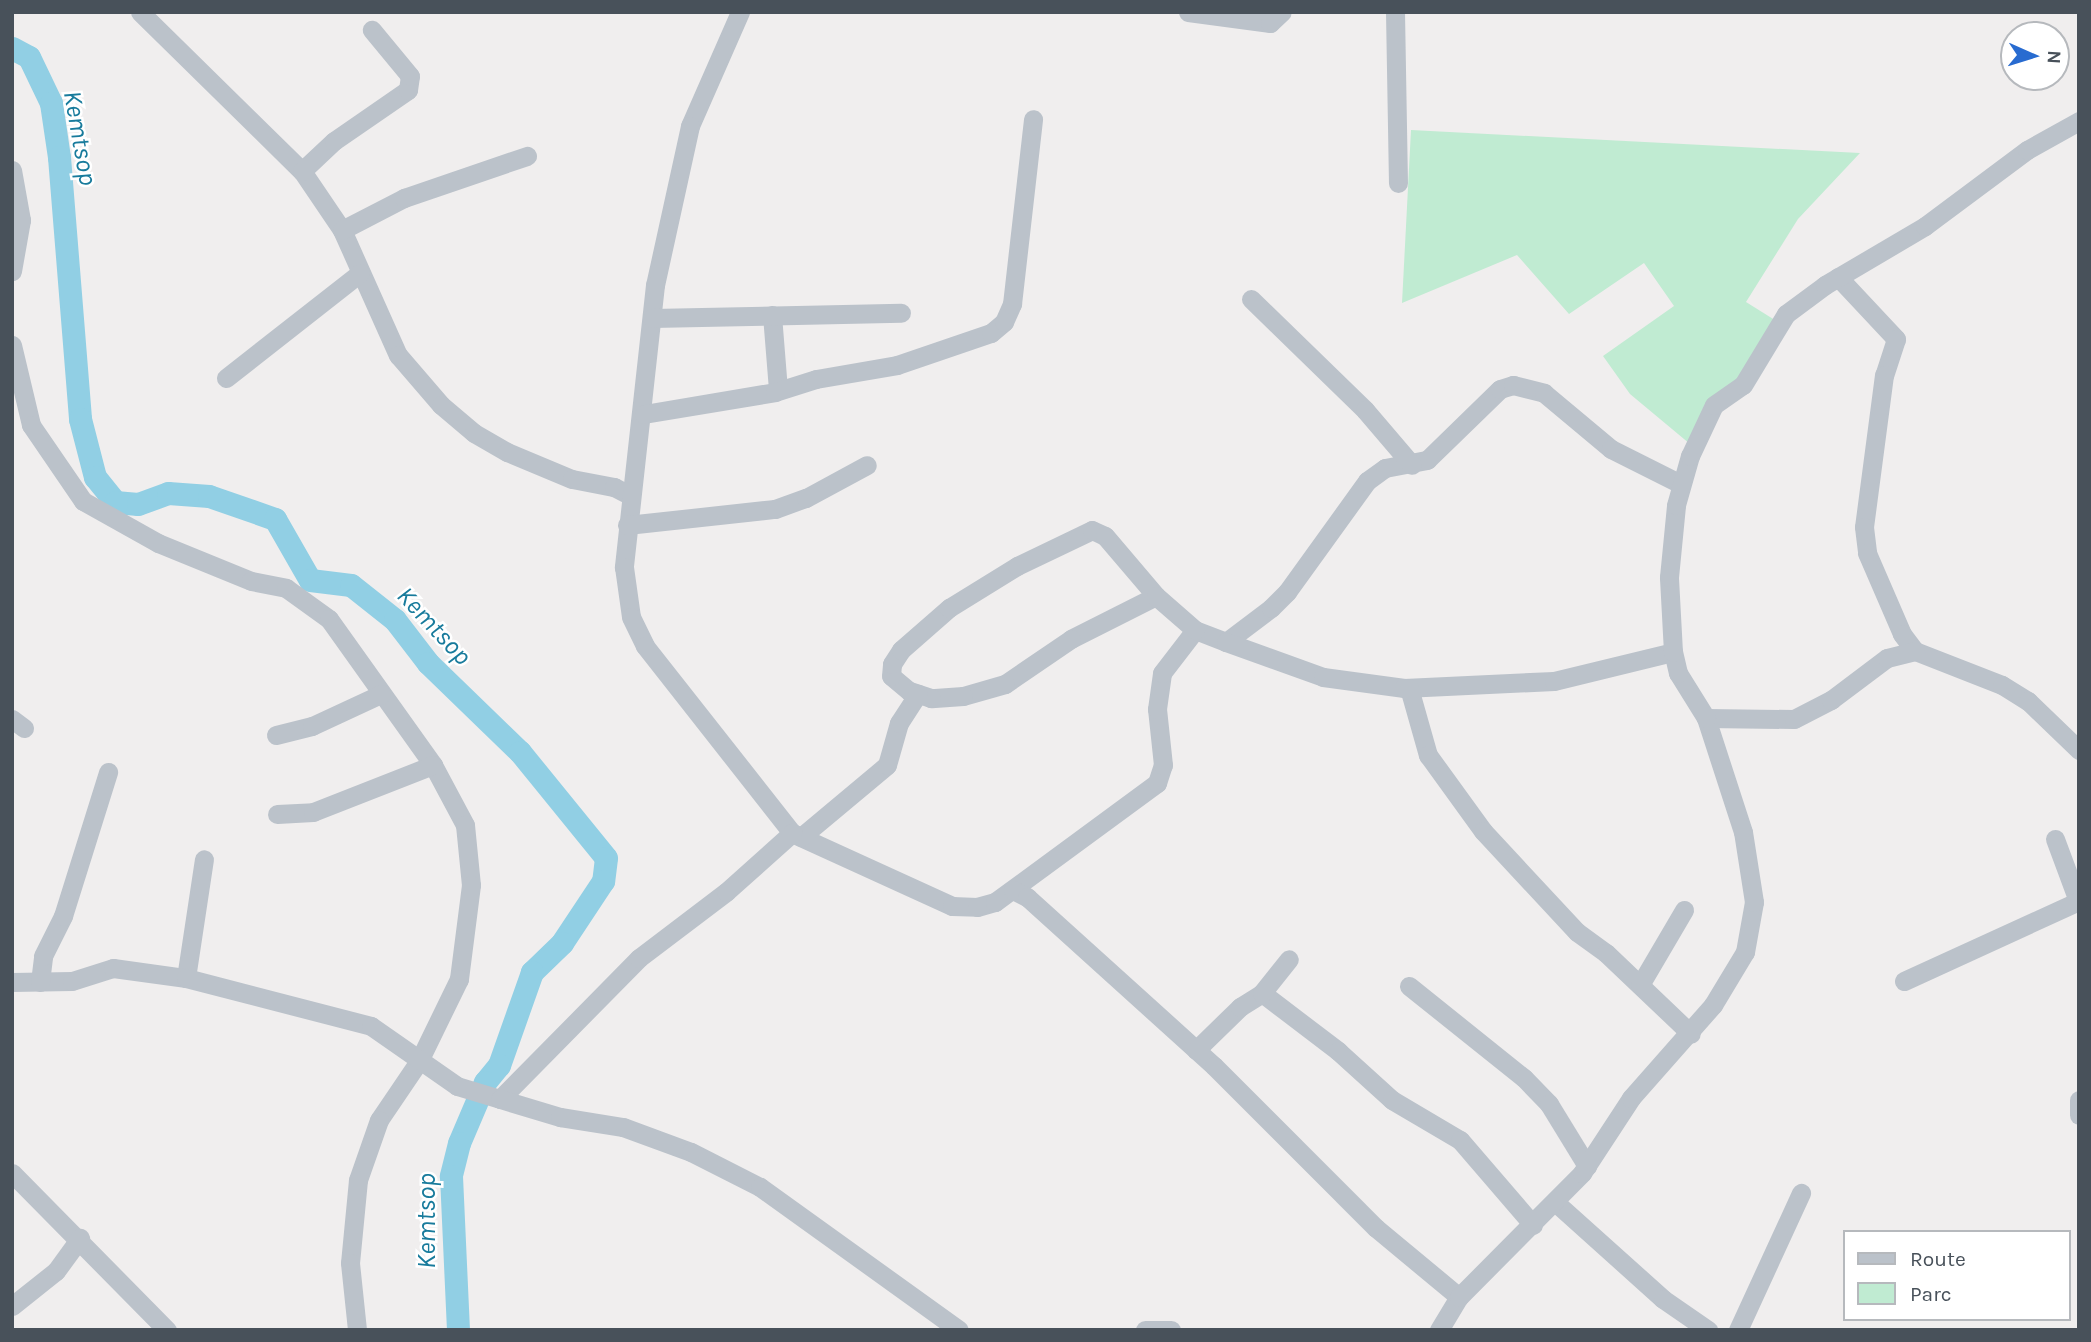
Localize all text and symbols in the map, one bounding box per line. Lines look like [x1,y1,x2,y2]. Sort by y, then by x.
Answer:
north arrow [2000,21,2070,91]
text: N [2043,50,2065,64]
water label: Kemtsop [56,88,104,188]
water label: Kemtsop [390,580,478,672]
water label: Kemtsop [411,1173,443,1269]
legend [1842,1230,2070,1321]
text: Route [1910,1247,1966,1271]
text: Parc [1910,1282,1952,1306]

